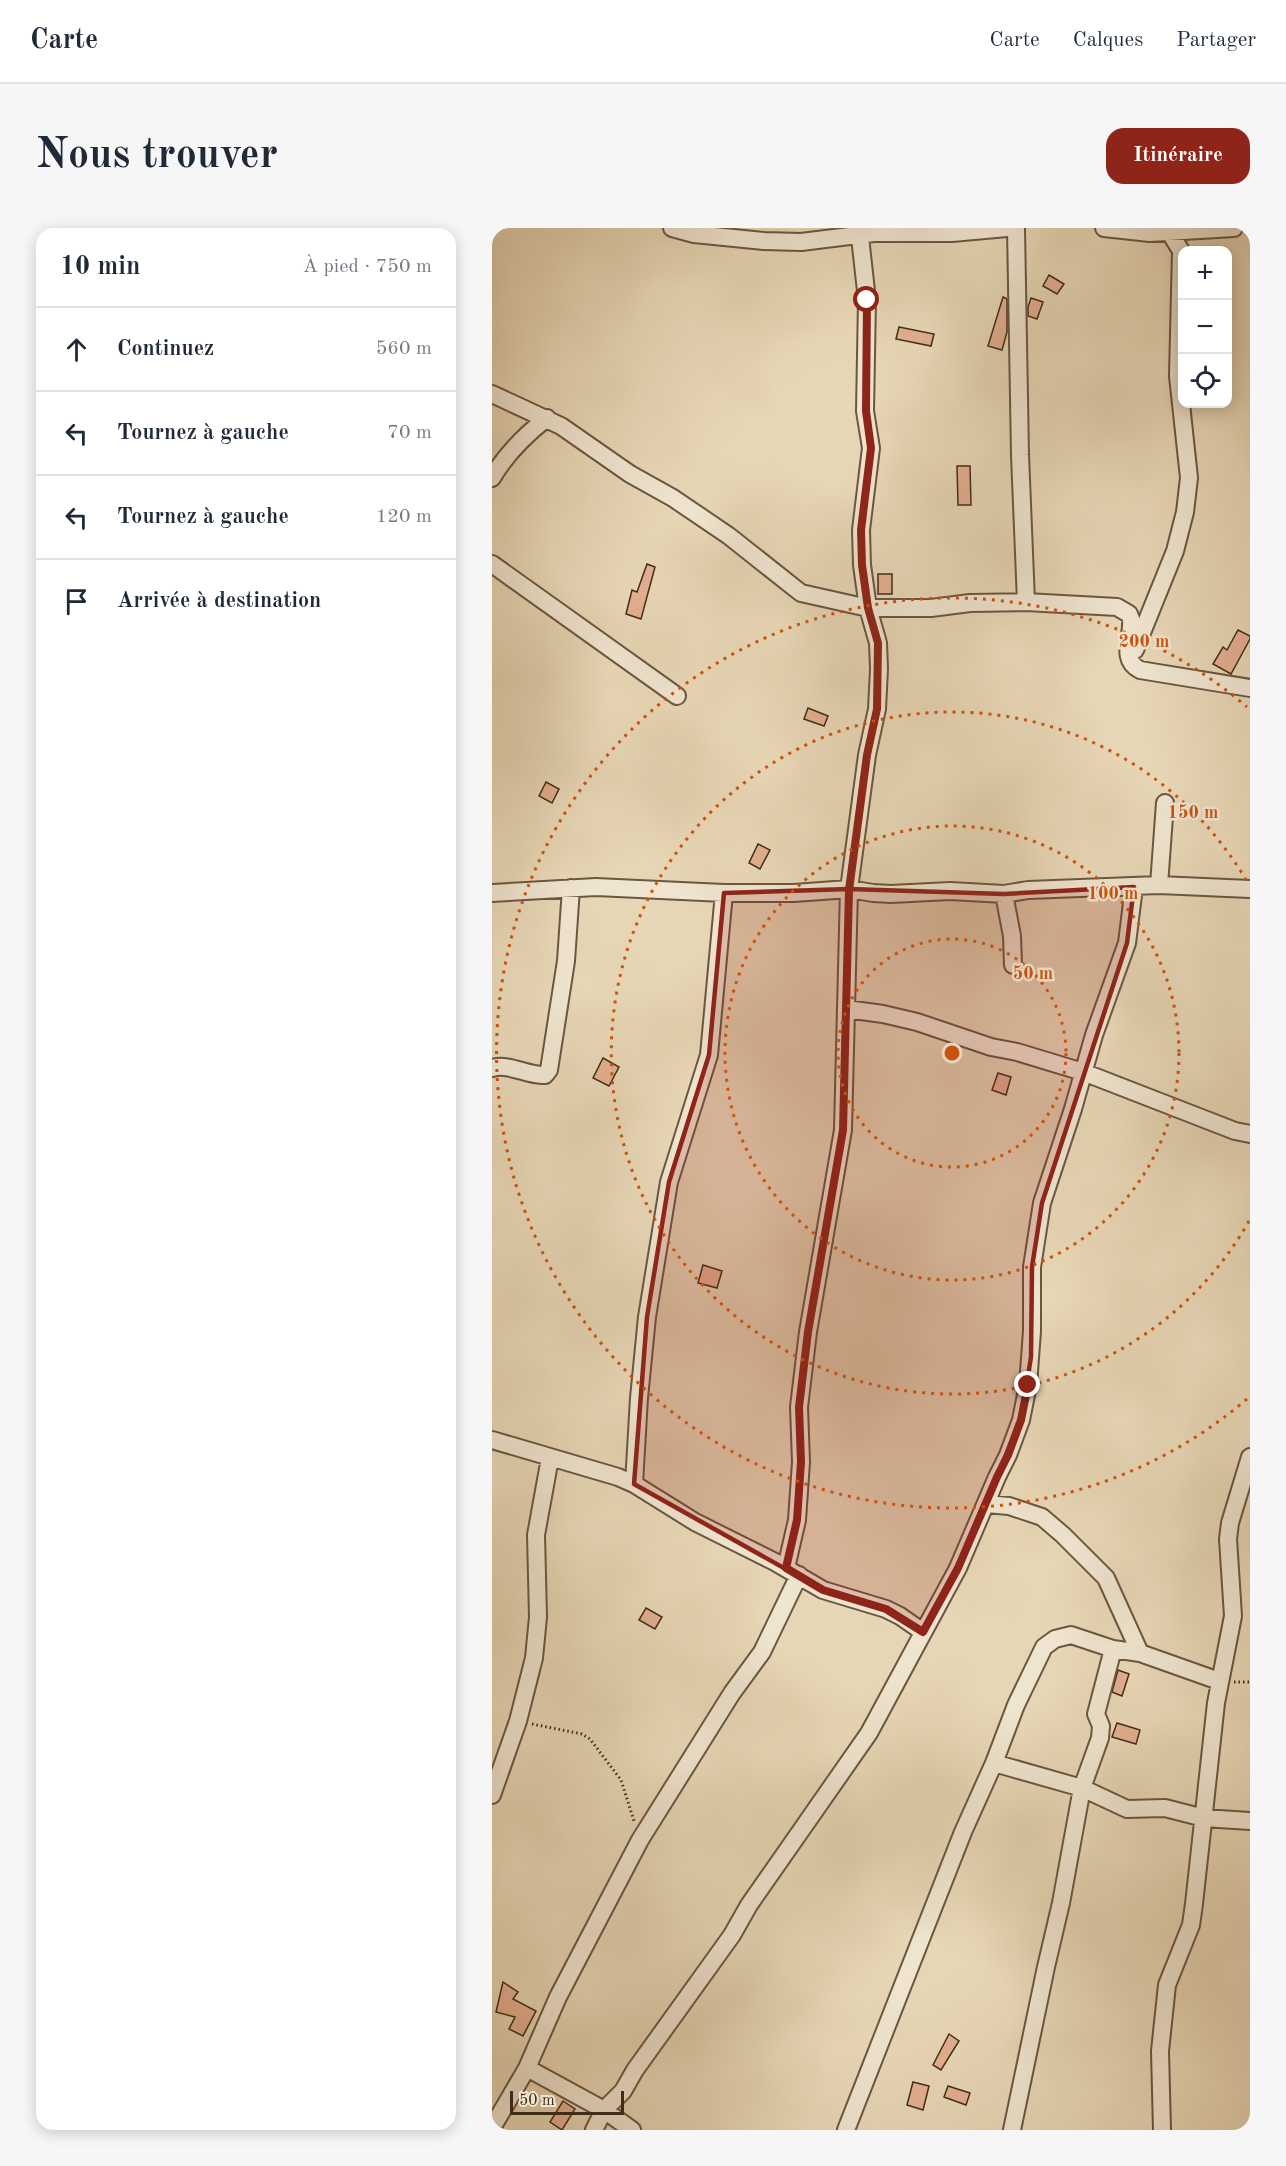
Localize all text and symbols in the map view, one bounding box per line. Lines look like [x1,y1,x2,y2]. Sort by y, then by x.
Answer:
text: Carte [30,27,98,55]
text: Carte [990,30,1040,51]
text: Calques [1073,30,1143,51]
text: Partager [1176,30,1256,51]
button: Itinéraire [1106,128,1250,184]
text: Nous trouver [36,135,278,177]
map controls [1178,246,1232,408]
button: + [1178,246,1232,300]
text: 10 min [60,254,140,280]
text: À pied · 750 m [303,257,432,277]
route start [853,286,879,312]
button: − [1178,300,1232,354]
icon: ahead [60,333,93,366]
text: Continuez [117,338,214,360]
text: 560 m [376,339,432,359]
button: locate [1178,354,1232,408]
icon: left [60,417,93,450]
text: Tournez à gauche [117,422,289,444]
text: 70 m [387,423,432,443]
icon: left [60,501,93,534]
text: Tournez à gauche [117,506,289,528]
text: 120 m [376,507,432,527]
icon: arrive [60,585,93,618]
text: Arrivée à destination [117,590,321,612]
text: 200 m [1119,633,1169,651]
text: 150 m [1168,804,1218,822]
text: 100 m [1088,885,1138,903]
text: 50 m [1013,965,1053,983]
centre of rings [942,1043,962,1063]
route end [1014,1371,1040,1397]
scale bar [510,2088,624,2116]
text: 50 m [519,2093,555,2109]

